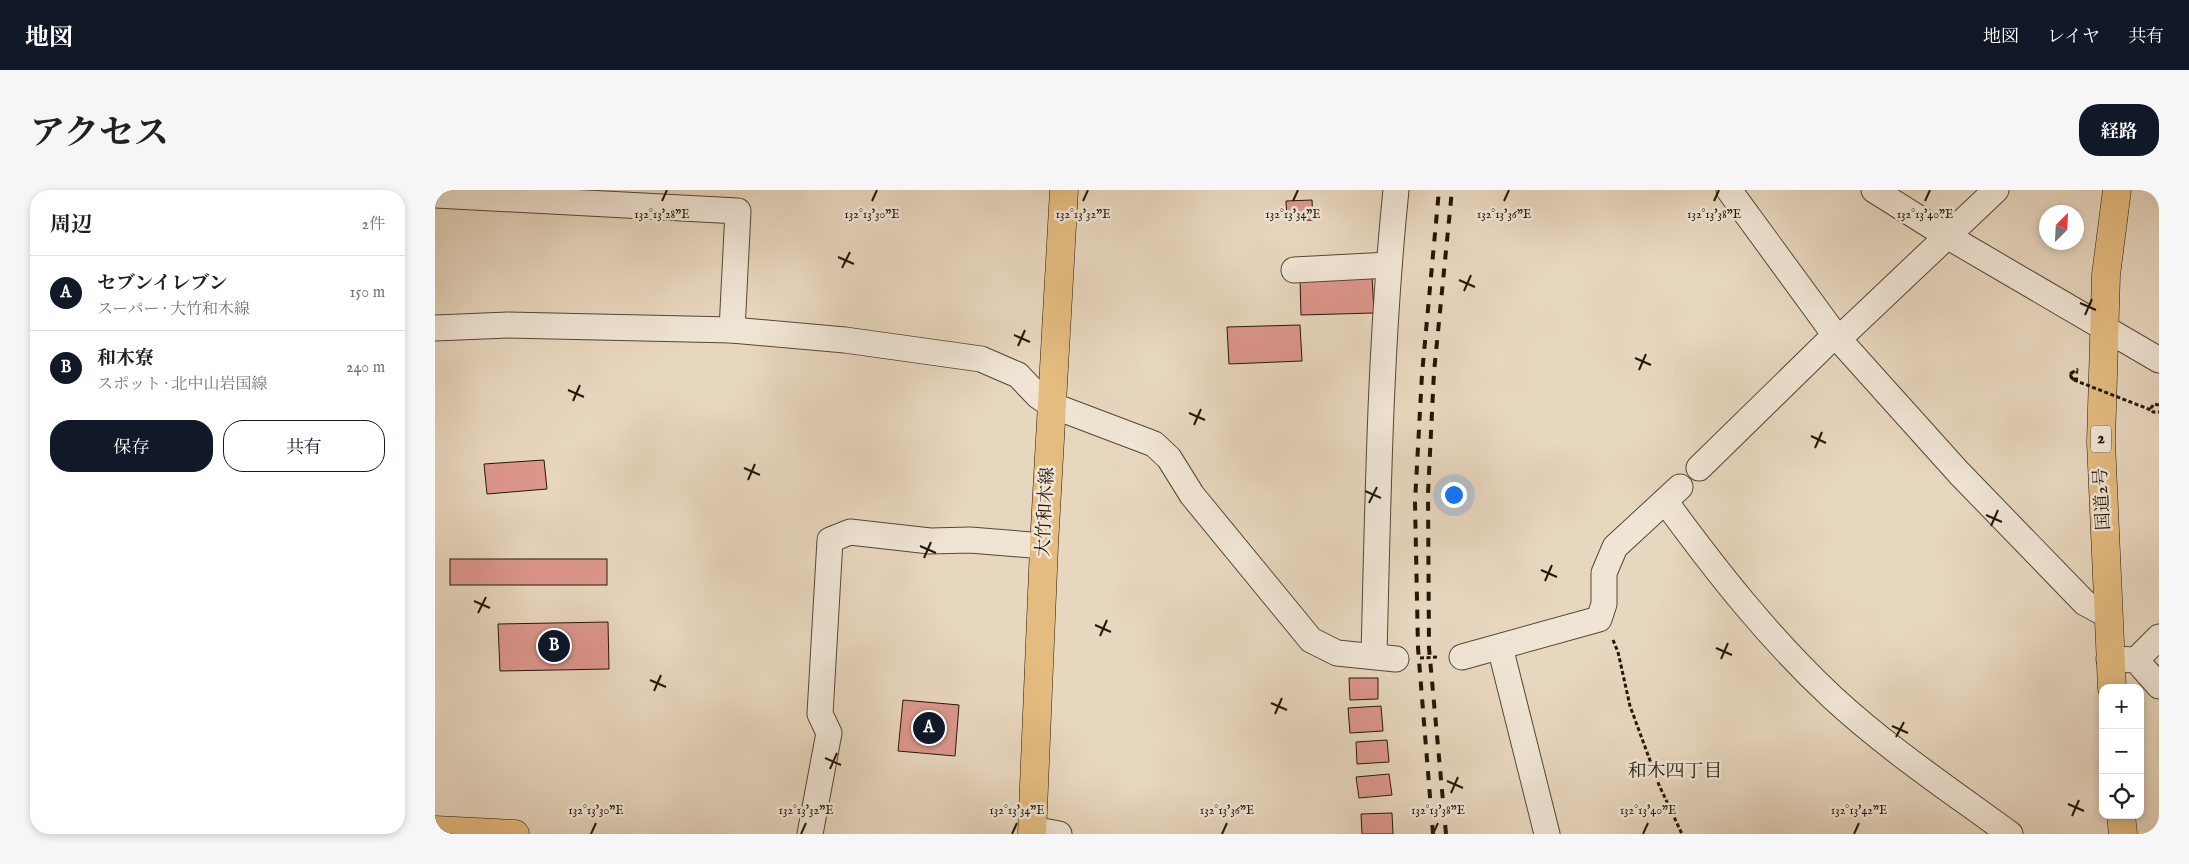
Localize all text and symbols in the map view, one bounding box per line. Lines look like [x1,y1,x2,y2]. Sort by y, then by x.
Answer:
text: 地図 [25,23,73,54]
text: 地図 [1983,26,2019,49]
text: レイヤ [2047,26,2100,49]
text: 共有 [2128,26,2164,49]
button: 経路 [2079,104,2159,156]
text: アクセス [30,112,169,157]
north arrow [2039,205,2084,250]
text: 132°13'28"E [634,207,690,222]
text: 132°13'30"E [844,207,900,222]
text: 132°13'32"E [1055,207,1111,222]
text: 132°13'34"E [1265,207,1321,222]
text: 132°13'36"E [1477,207,1531,222]
text: 132°13'38"E [1687,207,1741,222]
text: 132°13'40"E [1897,207,1953,222]
text: 周辺 [50,212,92,239]
text: 2件 [361,215,385,235]
text: セブンイレブン [97,272,228,296]
text: A [61,283,71,303]
text: 150 m [350,283,385,303]
text: スーパー · 大竹和木線 [97,300,250,320]
text: 和木寮 [97,347,154,371]
text: B [61,358,71,378]
text: 240 m [346,358,385,378]
text: スポット · 北中山岩国線 [97,375,268,395]
button: 保存 [50,420,213,472]
button: 共有 [223,420,385,472]
road number: 2 [2091,425,2111,452]
street label: 大竹和木線 [1032,466,1060,558]
street label: 国道2号 [2090,467,2116,531]
your location [1441,482,1467,508]
pin: B [538,627,570,665]
map controls [2099,684,2144,819]
button: + [2099,684,2144,729]
pin: A [913,709,945,747]
button: − [2099,729,2144,774]
district label: 和木四丁目 [1627,760,1723,784]
button: locate [2099,774,2144,819]
text: 132°13'30"E [568,803,624,818]
text: 132°13'32"E [778,803,834,818]
text: 132°13'34"E [989,803,1045,818]
text: 132°13'36"E [1200,803,1254,818]
text: 132°13'38"E [1411,803,1465,818]
text: 132°13'40"E [1620,803,1676,818]
text: 132°13'42"E [1831,803,1887,818]

